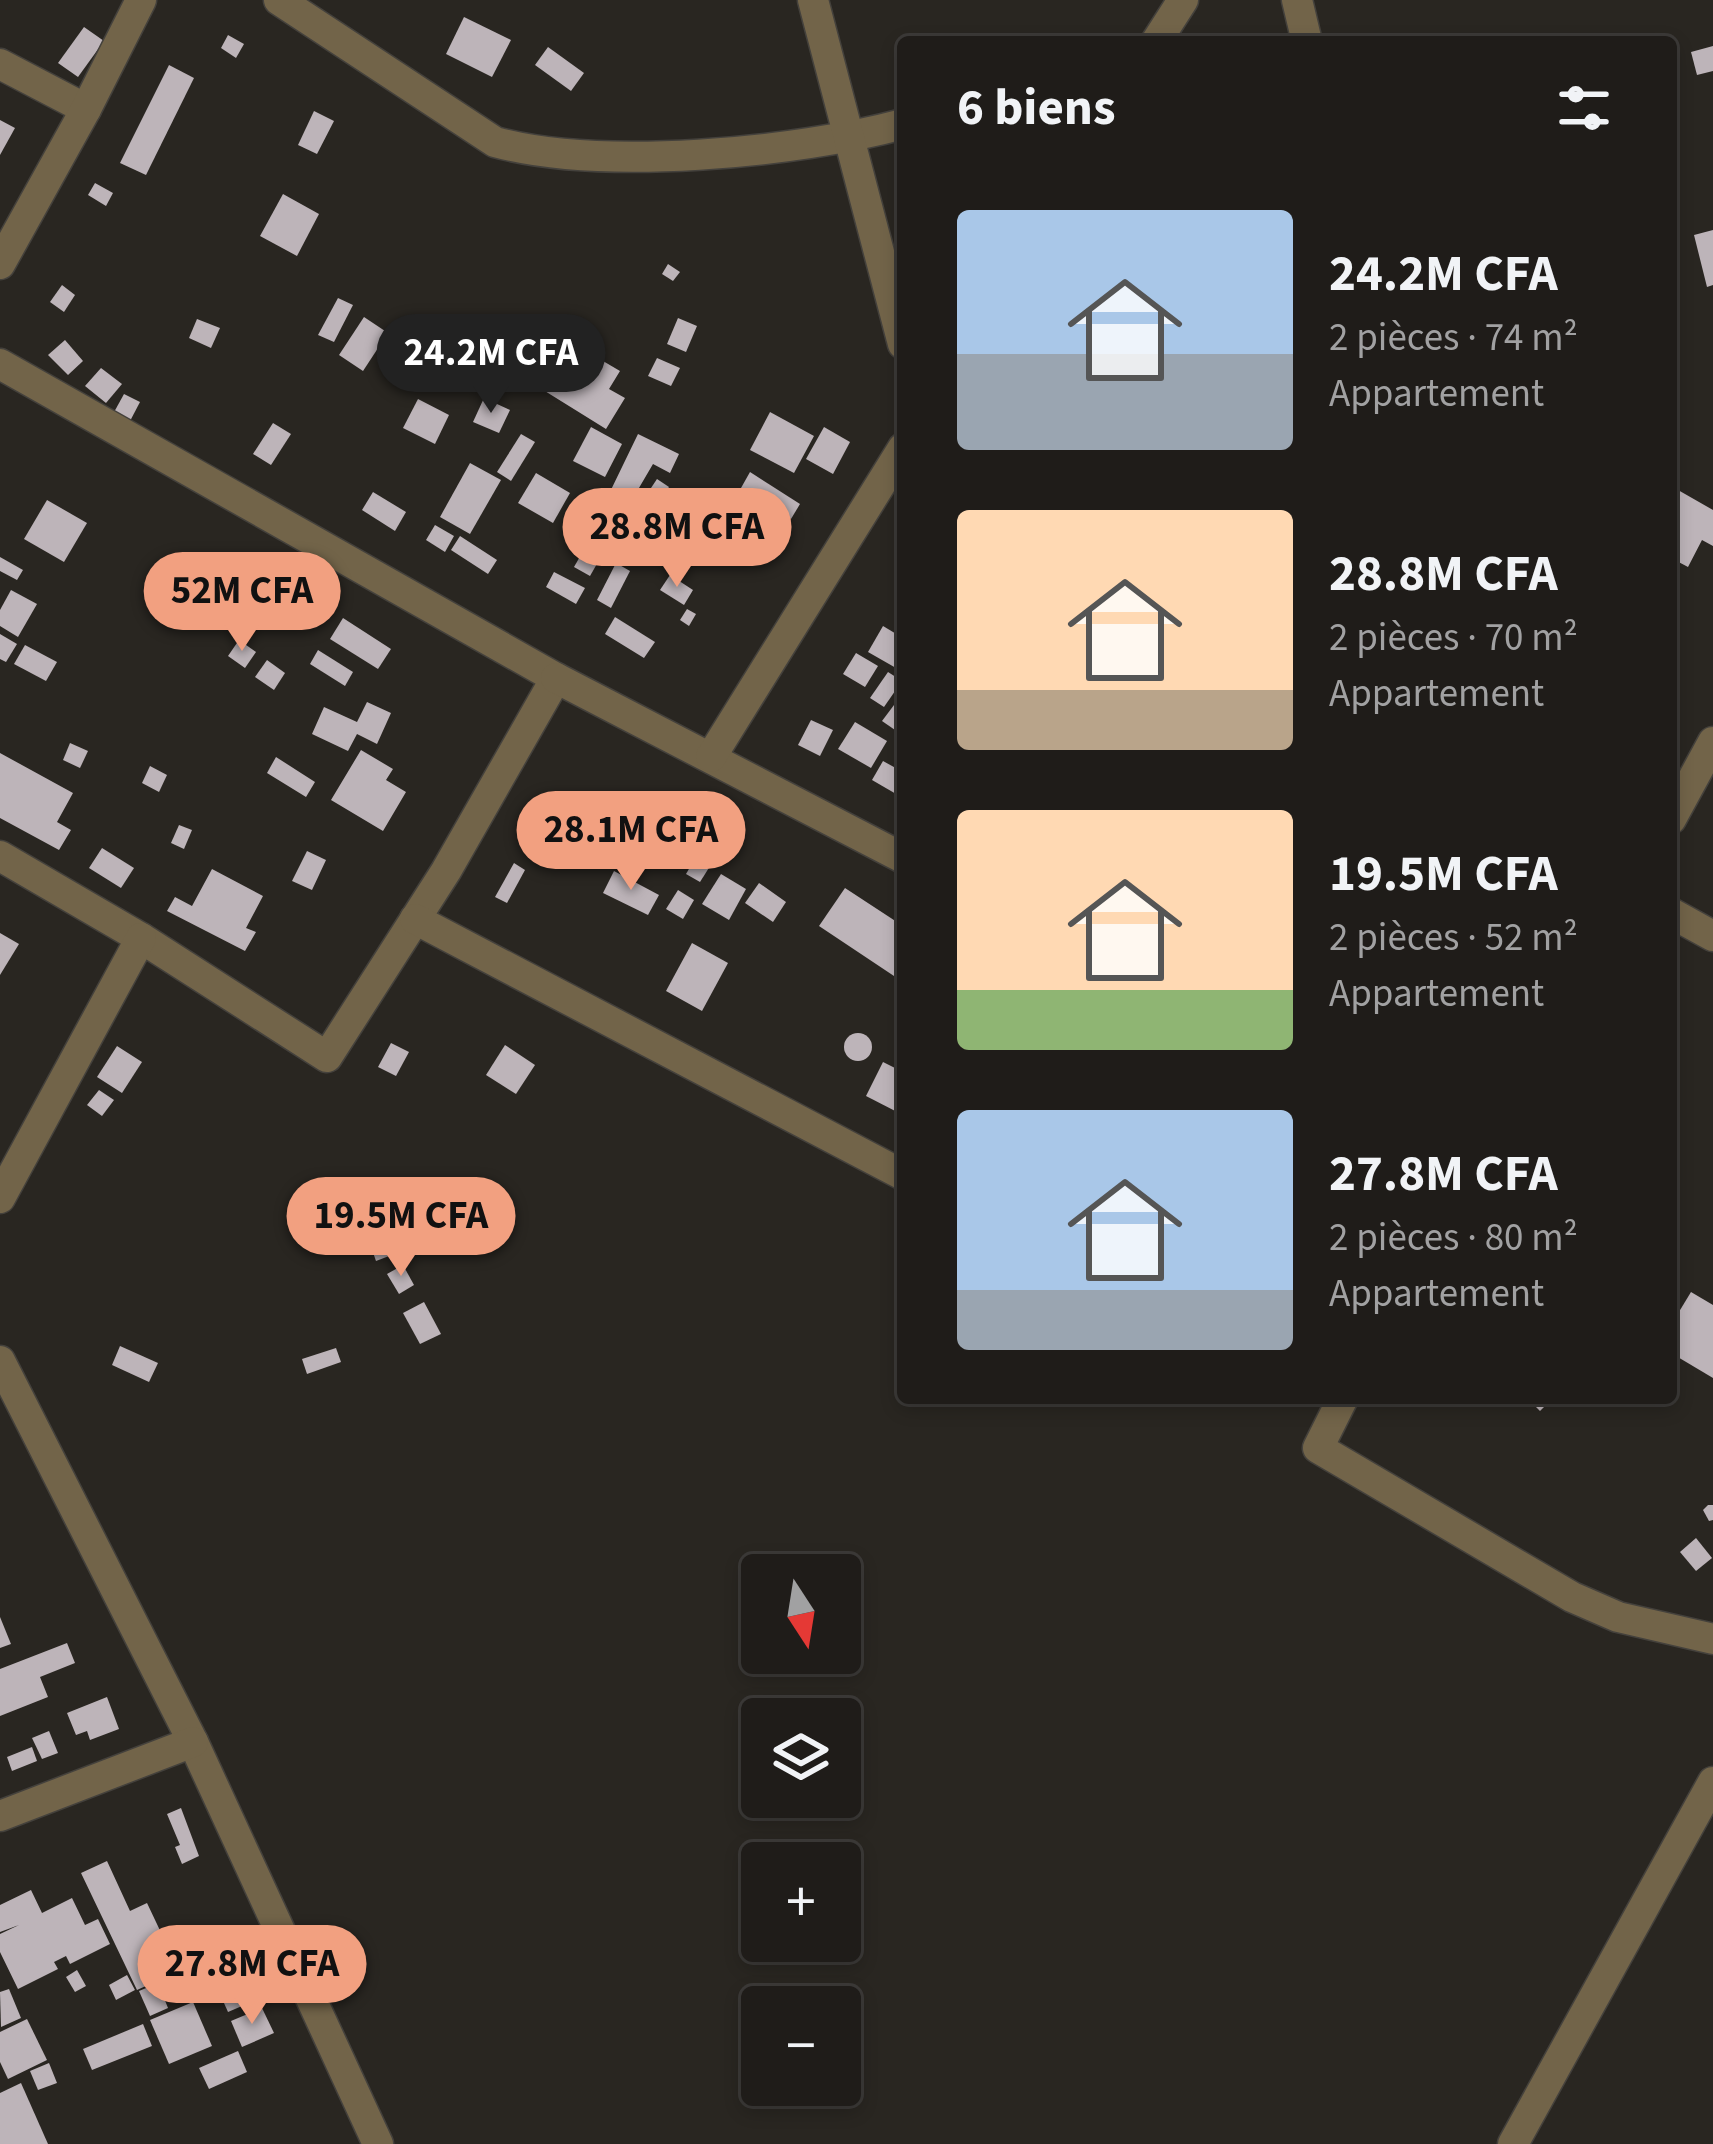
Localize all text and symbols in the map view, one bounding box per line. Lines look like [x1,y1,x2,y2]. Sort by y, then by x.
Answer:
text: 6 biens [957,72,1116,144]
icon: filters [1551,75,1617,141]
text: 24.2M CFA [1329,238,1558,310]
icon: home [1053,258,1197,402]
text: 2 pièces · 74 m² [1329,310,1578,366]
pin: 24.2M CFA [354,314,628,416]
text: 24.2M CFA [404,325,578,381]
text: Appartement [1329,366,1544,422]
pin: 28.8M CFA [540,488,814,590]
text: 28.8M CFA [590,499,764,555]
text: 28.8M CFA [1329,538,1558,610]
pin: 52M CFA [131,552,353,654]
icon: home [1053,558,1197,702]
text: 52M CFA [171,563,313,619]
text: 2 pièces · 70 m² [1329,610,1578,666]
text: Appartement [1329,666,1544,722]
pin: 28.1M CFA [494,791,768,893]
text: 28.1M CFA [544,802,718,858]
text: 19.5M CFA [1329,838,1558,910]
icon: home [1053,858,1197,1002]
text: 2 pièces · 52 m² [1329,910,1578,966]
text: Appartement [1329,966,1544,1022]
text: 27.8M CFA [1329,1138,1558,1210]
icon: home [1053,1158,1197,1302]
pin: 19.5M CFA [264,1177,538,1279]
text: 19.5M CFA [314,1188,488,1244]
text: 2 pièces · 80 m² [1329,1210,1578,1266]
text: Appartement [1329,1266,1544,1322]
north arrow [741,1554,861,1674]
map controls [741,1554,861,2106]
button: layers [741,1698,861,1818]
button: + [741,1842,861,1962]
pin: 27.8M CFA [115,1925,389,2027]
text: 27.8M CFA [165,1936,339,1992]
button: − [741,1986,861,2106]

